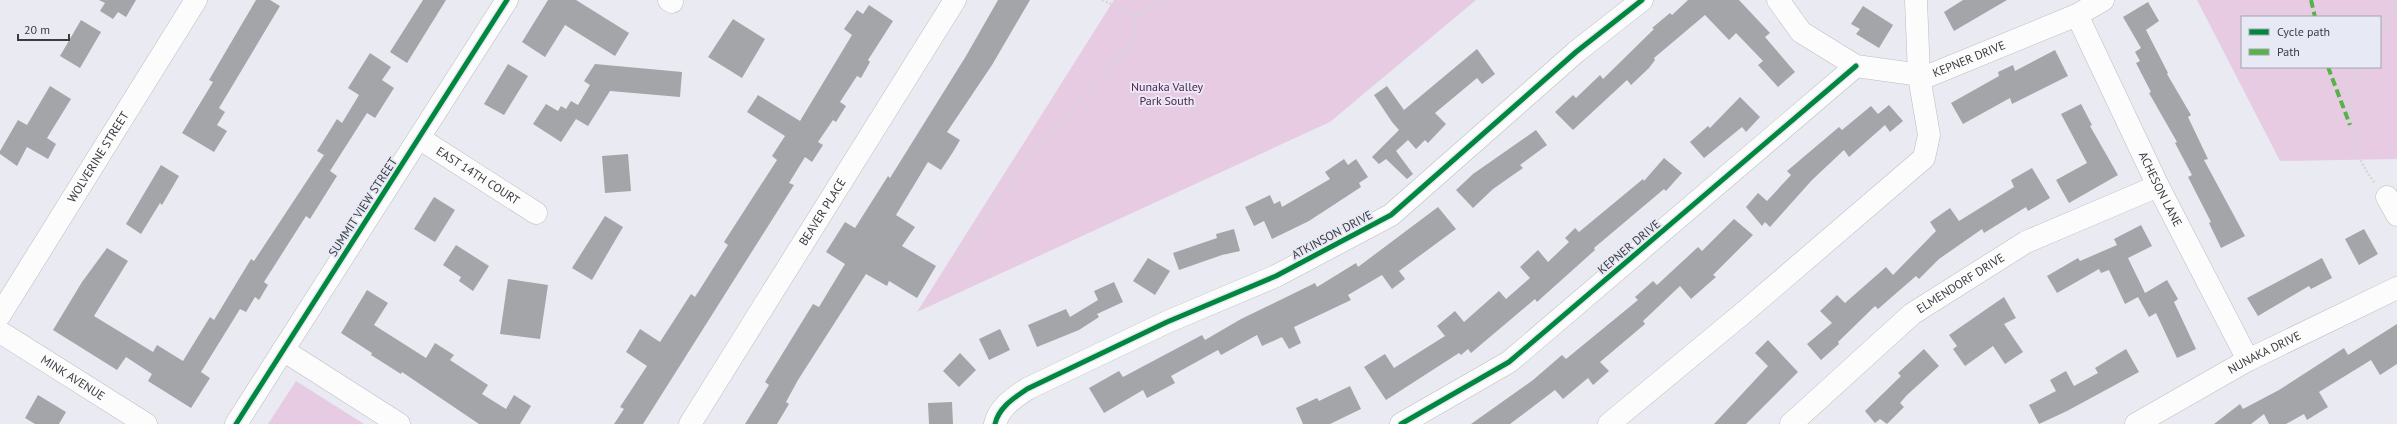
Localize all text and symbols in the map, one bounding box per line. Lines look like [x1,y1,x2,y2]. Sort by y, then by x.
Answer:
scale bar [18,16,69,42]
legend [2241,16,2381,68]
text: 20 m [24,22,50,37]
text: Cycle path [2277,24,2330,39]
street label: KEPNER DRIVE [1930,37,2007,80]
text: Path [2277,44,2300,59]
park label: Nunaka Valley Park South [1131,79,1204,108]
street label: WOLVERINE STREET [64,108,132,205]
street label: EAST 14TH COURT [434,143,523,208]
street label: ACHESON LANE [2136,149,2186,229]
street label: SUMMIT VIEW STREET [325,154,400,259]
street label: BEAVER PLACE [795,175,849,248]
street label: ATKINSON DRIVE [1289,207,1375,262]
street label: KEPNER DRIVE [1594,216,1663,277]
street label: ELMENDORF DRIVE [1914,250,2007,316]
street label: NUNAKA DRIVE [2225,328,2303,377]
street label: MINK AVENUE [38,352,108,403]

